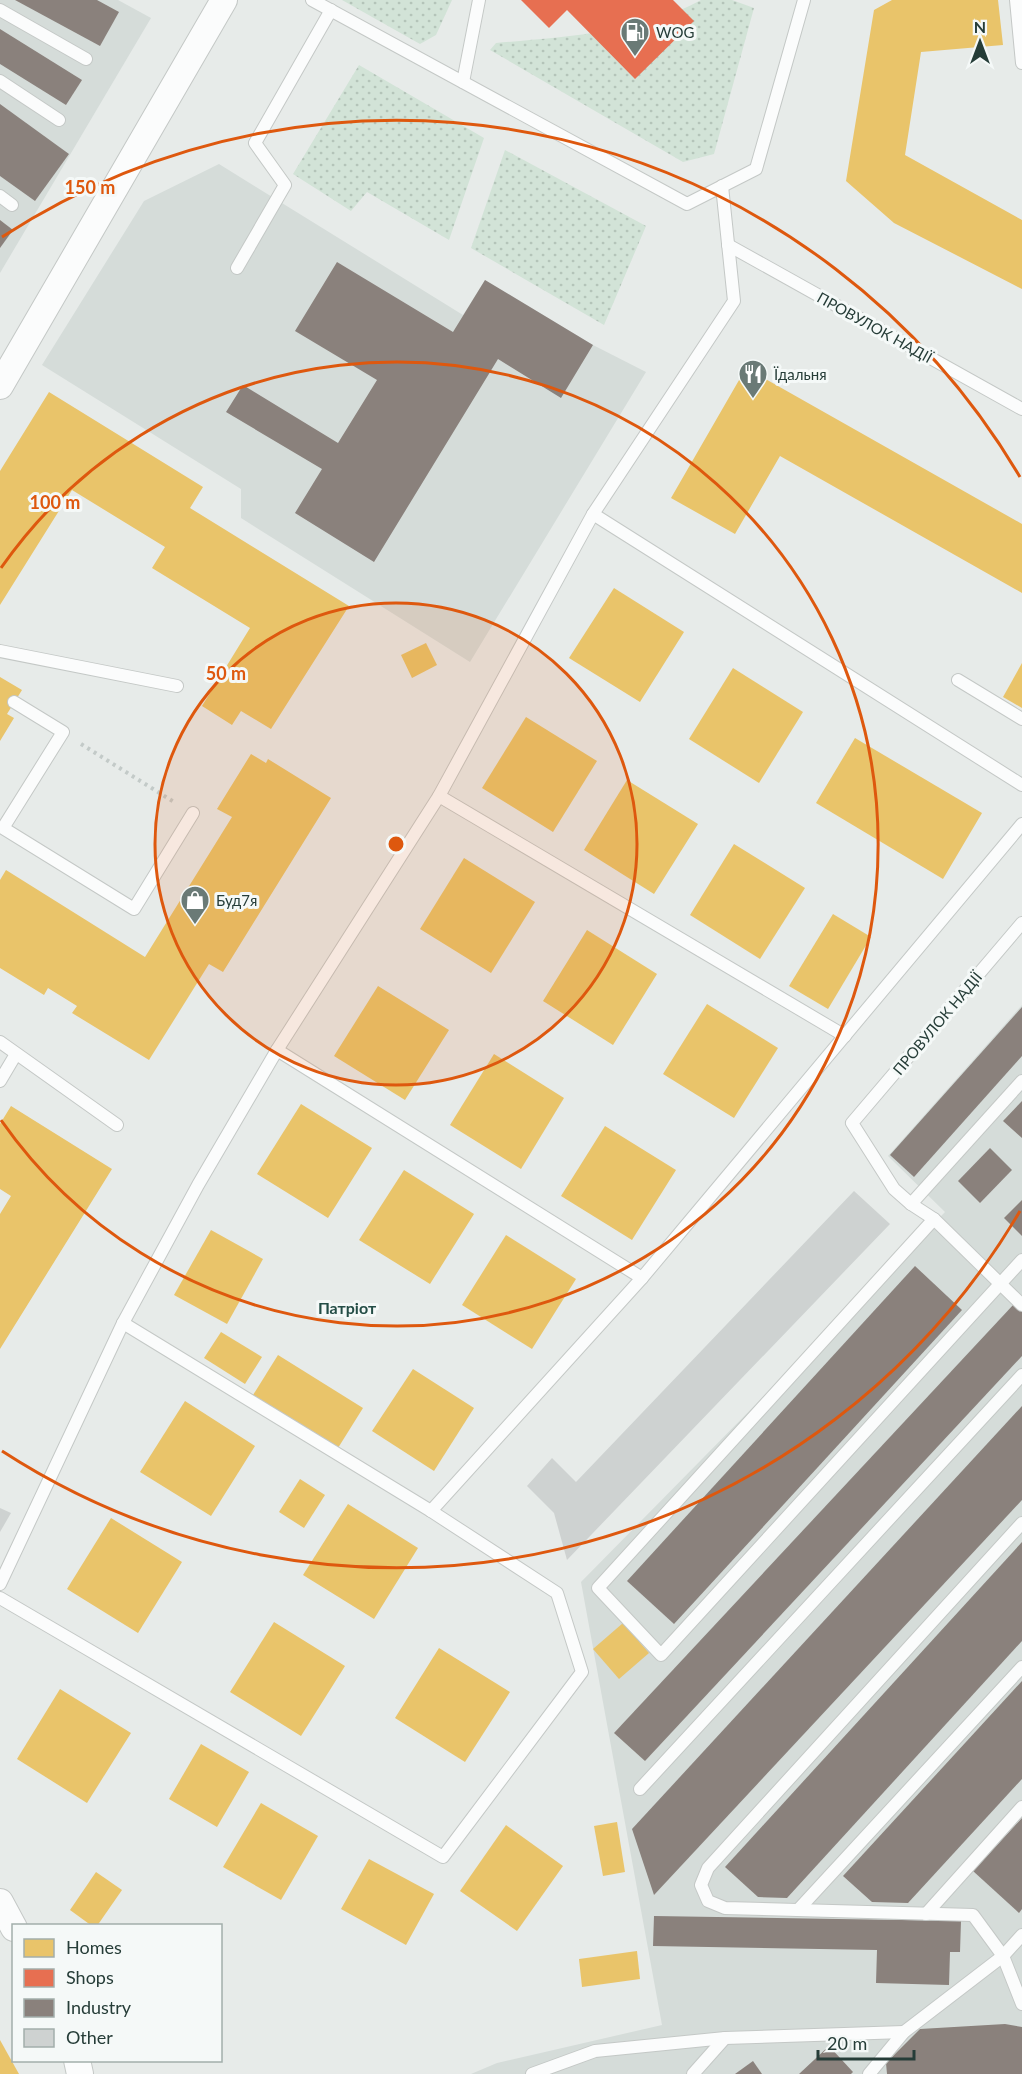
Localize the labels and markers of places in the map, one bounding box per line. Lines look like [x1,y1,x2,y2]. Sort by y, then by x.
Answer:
fuel station icon: WOG [619,16,651,58]
place label: WOG [656,23,694,41]
restaurant icon: Їдальня [737,358,769,400]
place label: Їдальня [773,365,827,383]
centre of rings [386,834,406,854]
shop icon: Буд7я [179,884,211,926]
place label: Буд7я [216,891,257,909]

